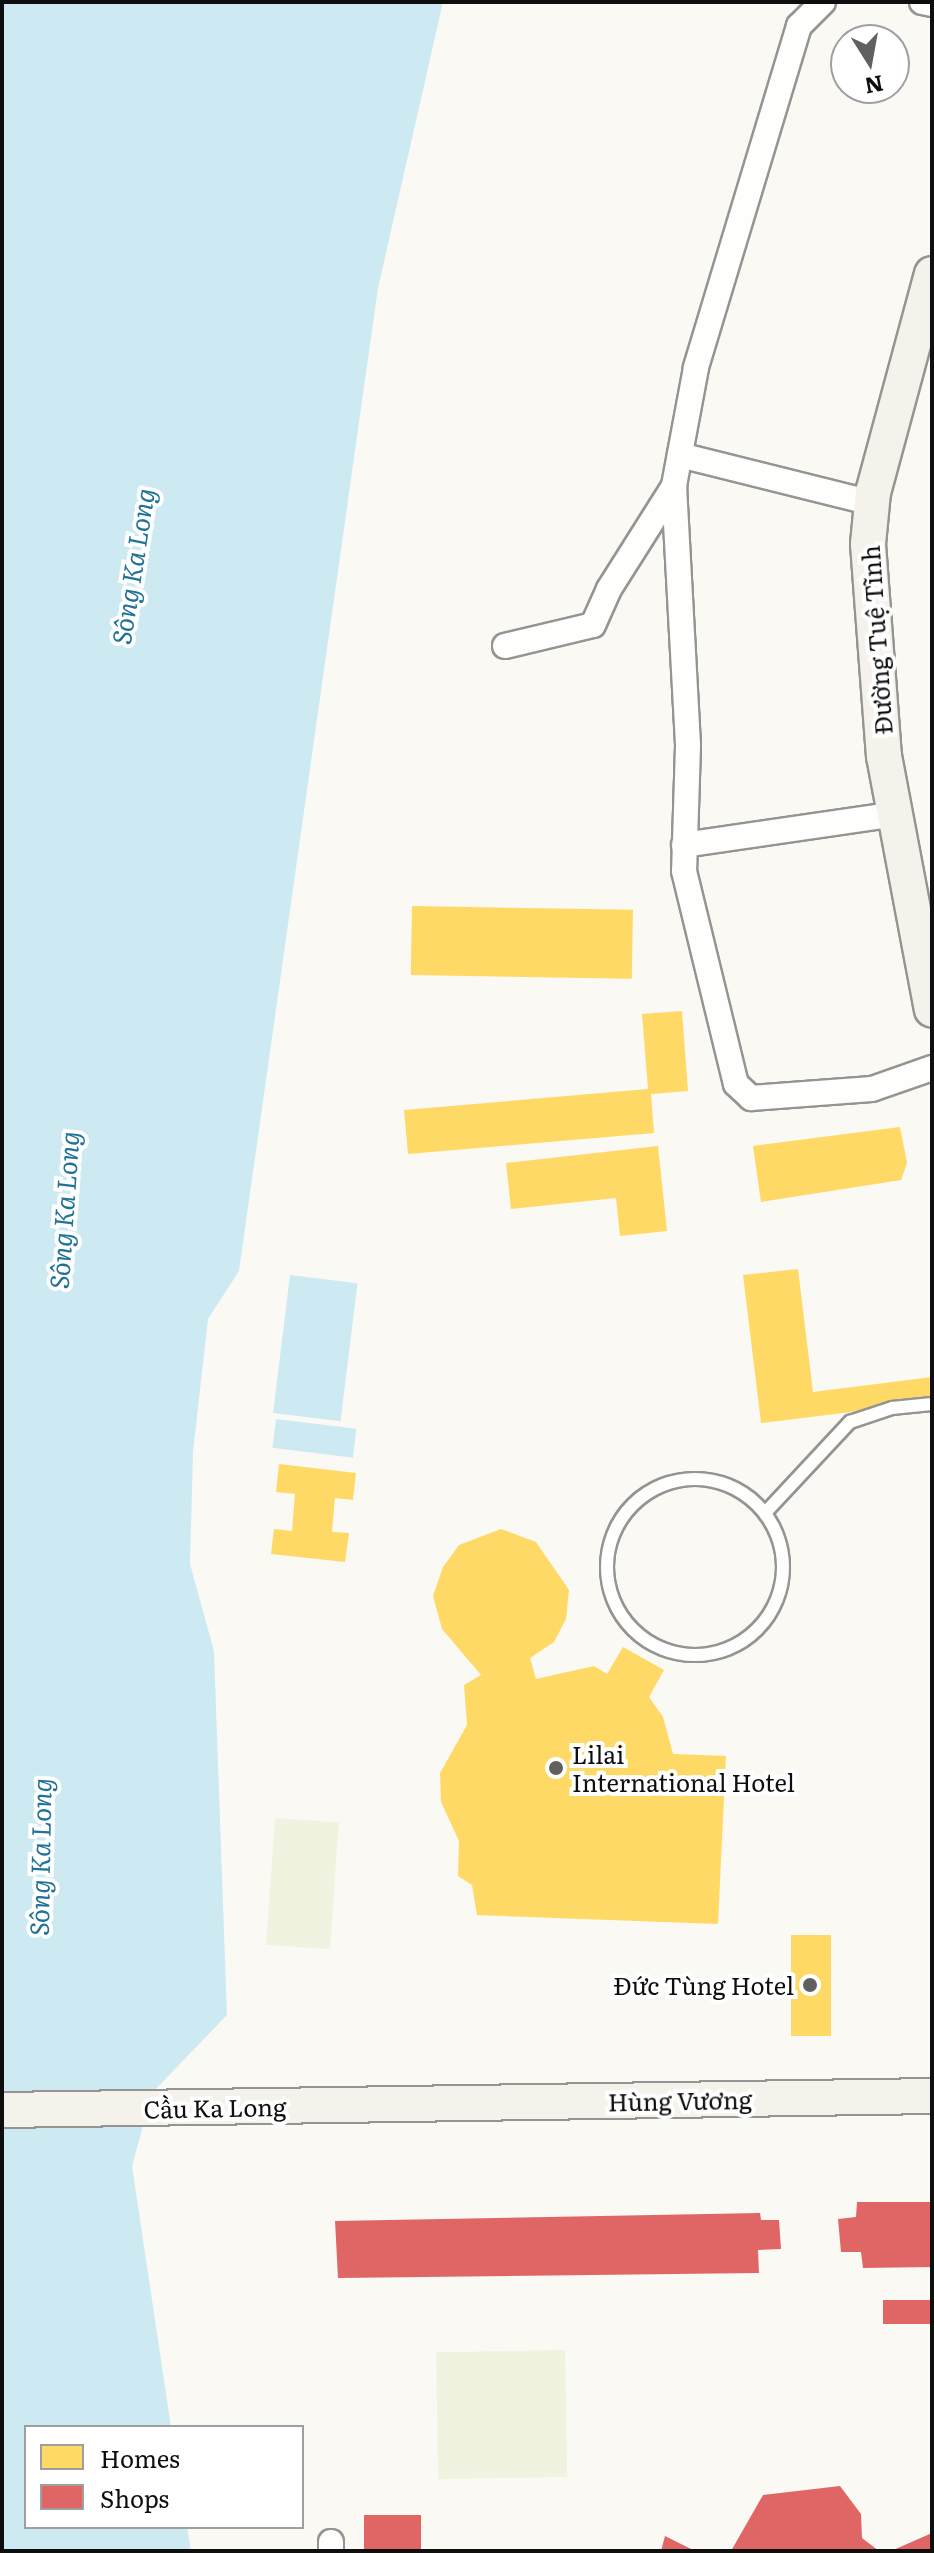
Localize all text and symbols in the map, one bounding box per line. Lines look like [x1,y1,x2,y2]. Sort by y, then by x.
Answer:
north arrow [830,24,910,104]
text: N [862,68,887,104]
water label: Sông Ka Long [104,486,160,646]
street label: Đường Tuệ Tĩnh [855,544,897,736]
water label: Sông Ka Long [42,1130,84,1290]
place label: Lilai International Hotel [572,1740,795,1796]
marker: Lilai International Hotel [547,1759,565,1777]
water label: Sông Ka Long [22,1778,56,1936]
place label: Đức Tùng Hotel [613,1971,794,1999]
marker: Đức Tùng Hotel [801,1976,819,1994]
street label: Hùng Vương [608,2084,752,2116]
street label: Cầu Ka Long [143,2091,287,2123]
legend [24,2425,304,2529]
text: Homes [100,2440,180,2475]
text: Shops [100,2480,169,2515]

